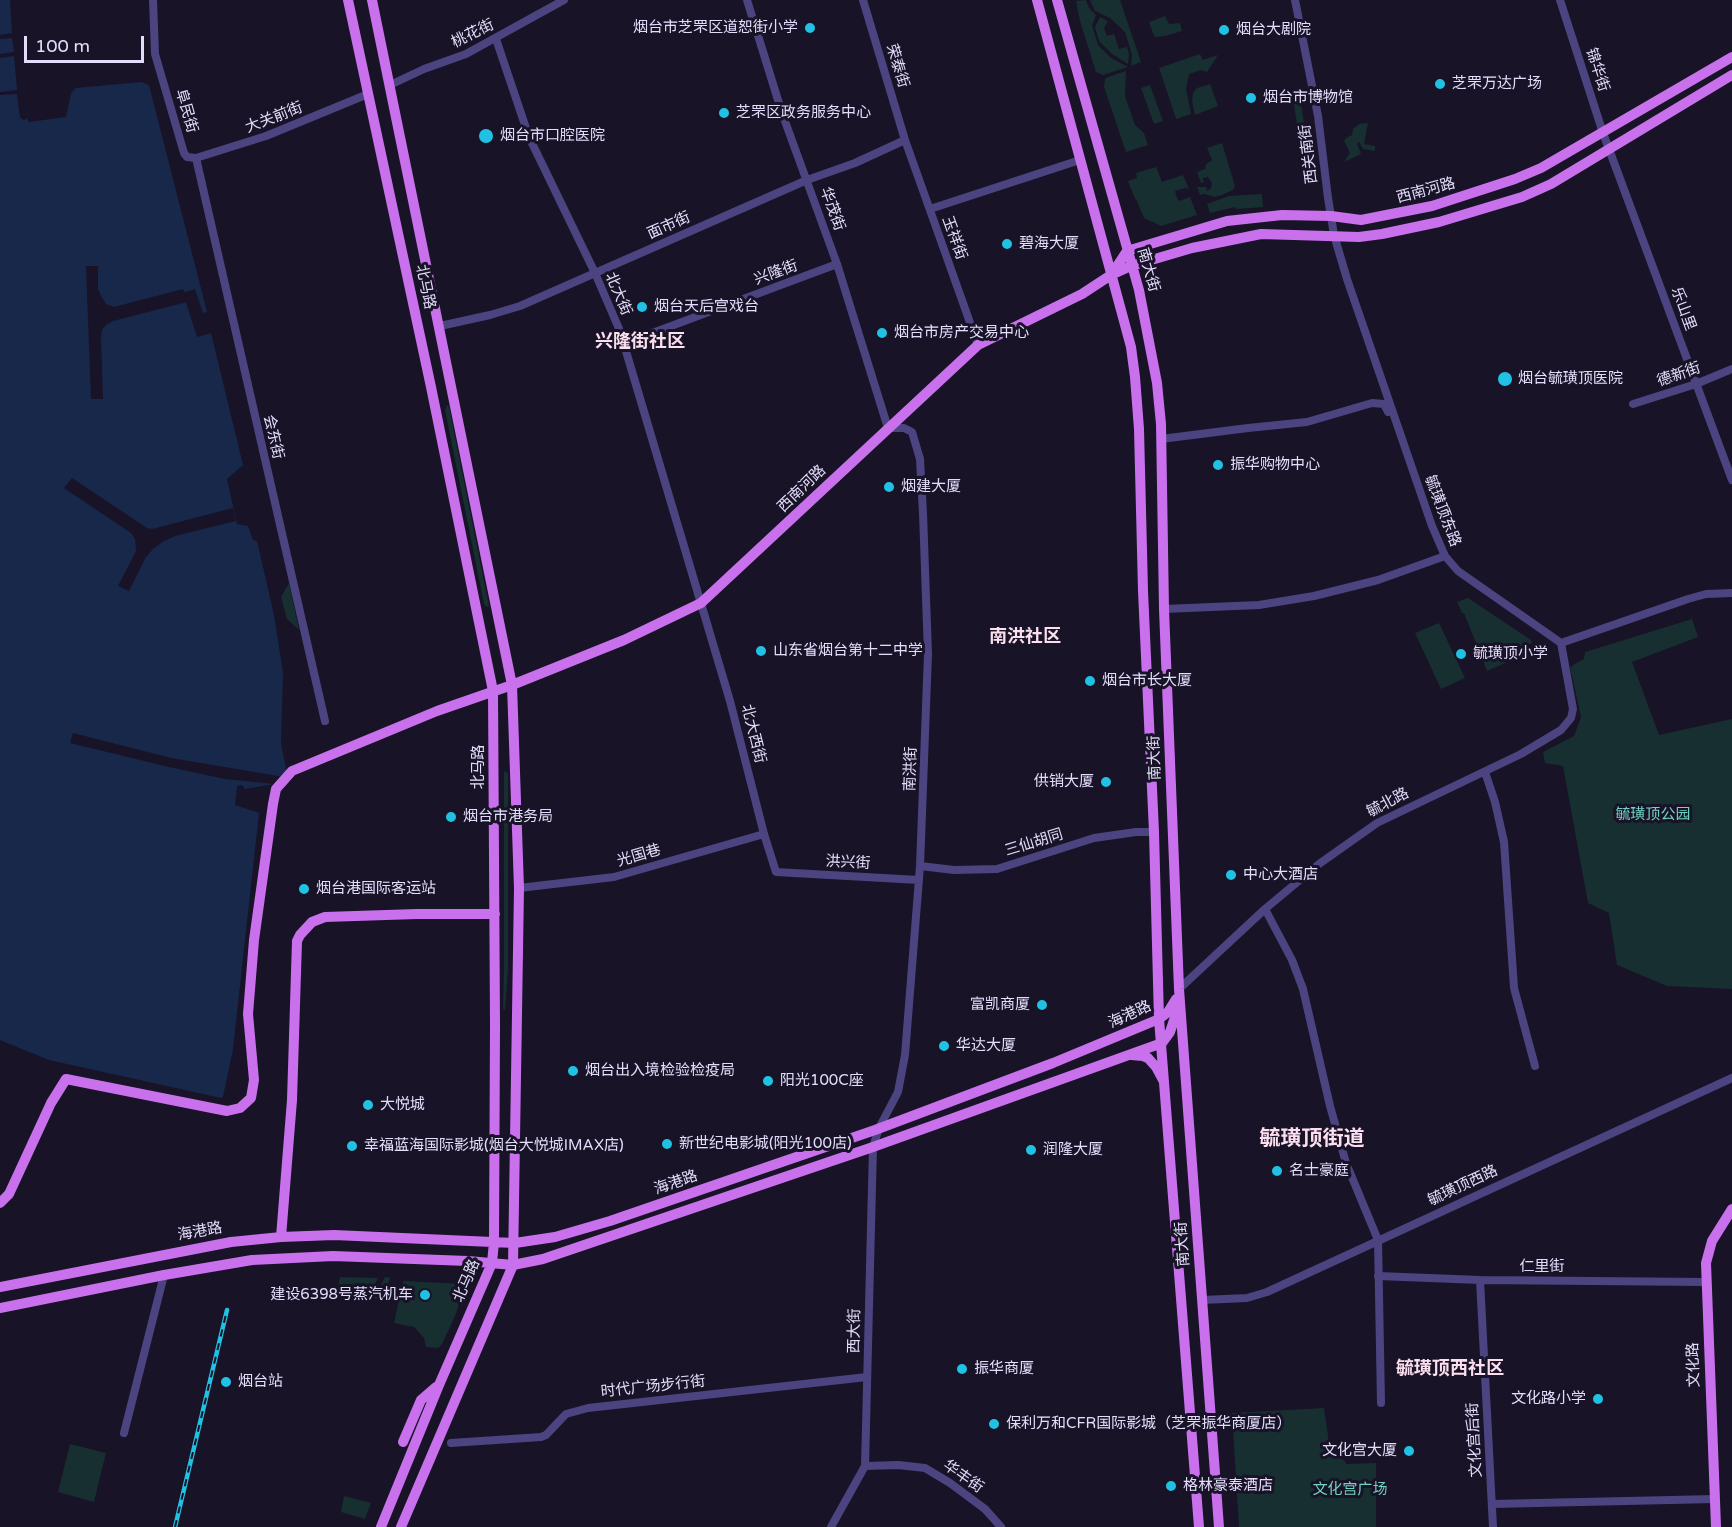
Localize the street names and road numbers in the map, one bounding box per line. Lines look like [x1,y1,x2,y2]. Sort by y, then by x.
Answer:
street label: 桃花街 [449,16,497,52]
street label: 荣泰街 [882,42,912,90]
street label: 锦华街 [1581,46,1613,94]
street label: 阜民街 [171,87,201,135]
street label: 大关前街 [243,99,305,137]
street label: 西关南街 [1296,123,1322,185]
street label: 西南河路 [1395,175,1457,207]
street label: 华茂街 [816,185,848,233]
street label: 面市街 [645,209,693,243]
street label: 玉祥街 [938,214,970,262]
street label: 南大街 [1133,246,1163,294]
street label: 兴隆街 [752,257,800,289]
street label: 北马路 [412,263,438,311]
street label: 北大街 [601,270,635,318]
street label: 乐山里 [1667,285,1699,333]
street label: 德新街 [1655,359,1703,391]
street label: 会东街 [259,413,287,461]
street label: 西南河路 [774,462,830,516]
street label: 毓璜顶东路 [1420,473,1464,549]
street label: 北大西街 [737,703,769,765]
street label: 南大街 [1145,735,1165,781]
street label: 北马路 [470,745,488,789]
street label: 南洪街 [901,746,921,792]
street label: 毓北路 [1364,784,1412,822]
street label: 三仙胡同 [1003,826,1065,860]
street label: 光国巷 [615,841,663,871]
street label: 洪兴街 [825,853,871,873]
street label: 海港路 [1106,997,1154,1033]
street label: 毓璜顶西路 [1425,1162,1501,1210]
street label: 海港路 [652,1167,700,1199]
street label: 海港路 [176,1219,224,1245]
street label: 南大街 [1172,1221,1194,1267]
street label: 北马路 [450,1257,484,1305]
street label: 仁里街 [1520,1258,1564,1276]
street label: 西大街 [846,1308,864,1354]
street label: 文化路 [1684,1342,1704,1388]
street label: 时代广场步行街 [600,1373,706,1401]
street label: 文化宫后街 [1464,1402,1486,1478]
street label: 华丰街 [939,1457,987,1497]

